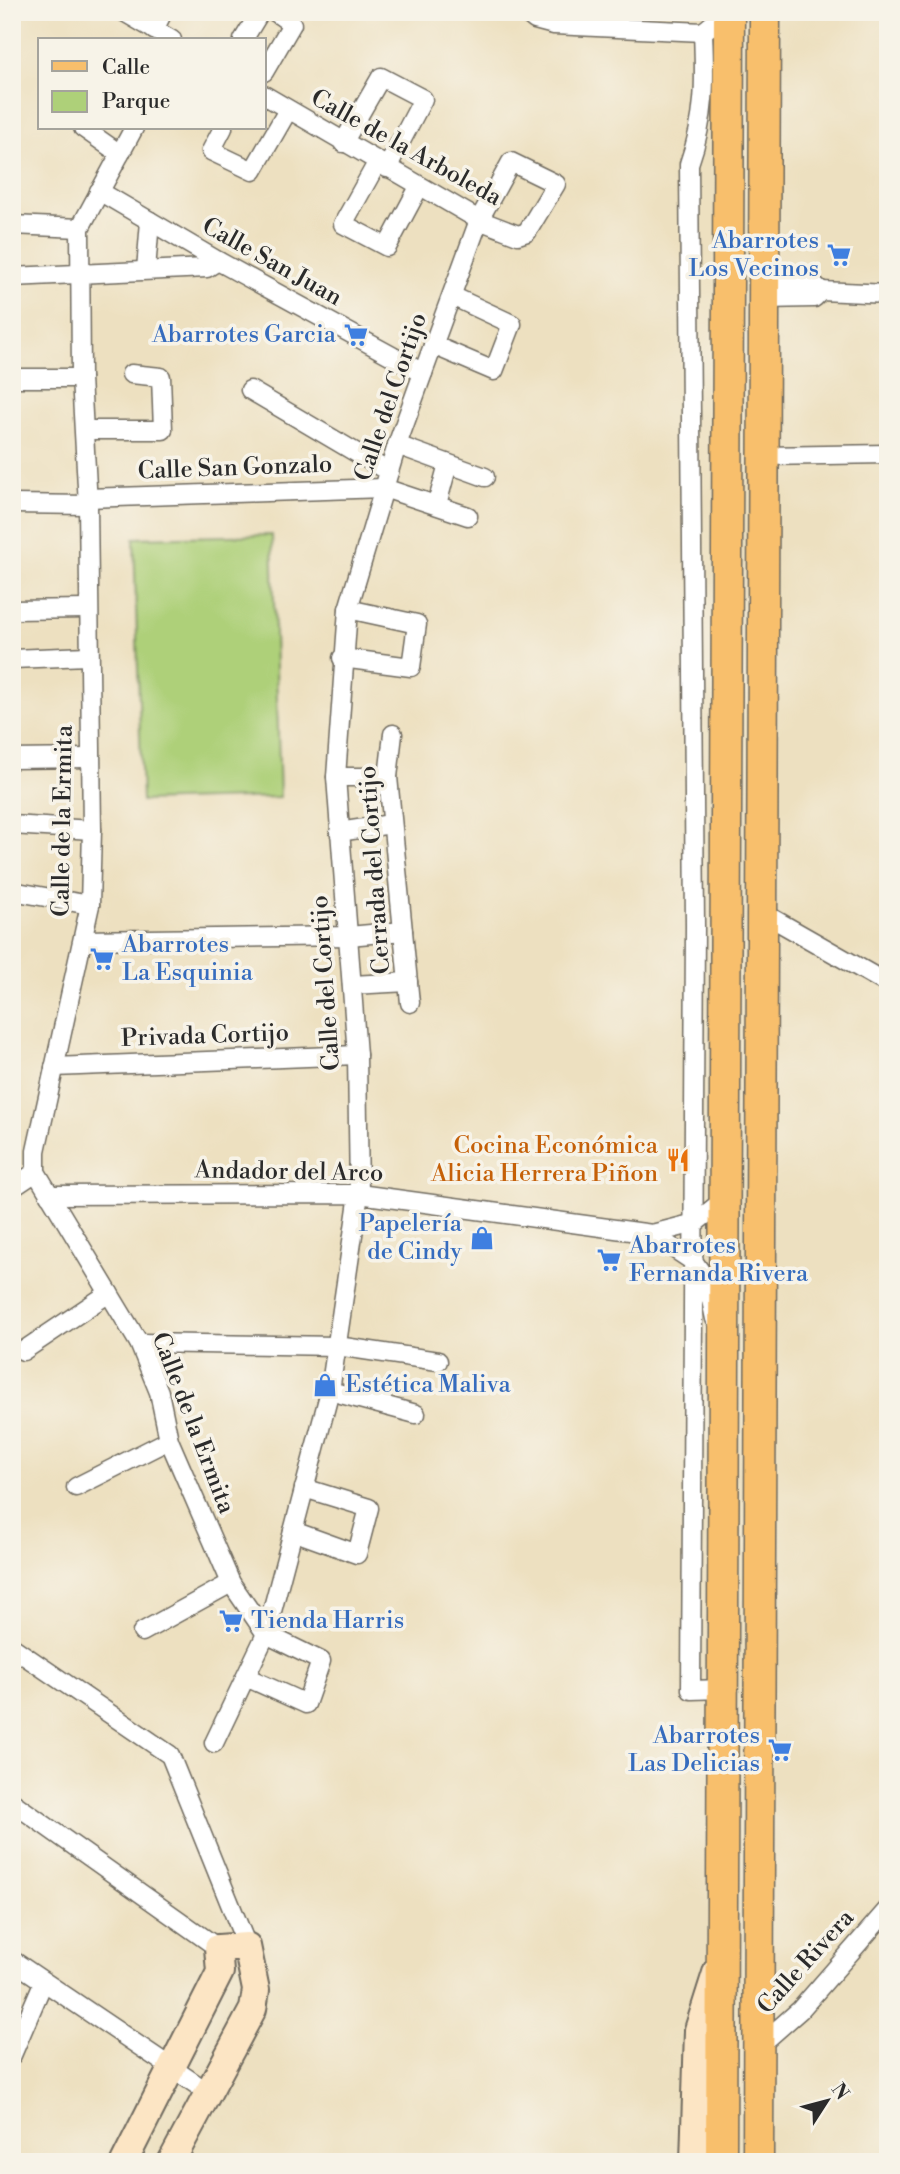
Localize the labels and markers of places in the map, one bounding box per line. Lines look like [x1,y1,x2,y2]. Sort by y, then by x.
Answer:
place label: Abarrotes Los Vecinos [689,226,819,284]
supermarket icon: Abarrotes Los Vecinos [825,241,853,269]
place label: Abarrotes Garcia [151,320,337,350]
supermarket icon: Abarrotes Garcia [342,321,370,349]
place label: Abarrotes La Esquinia [121,930,254,988]
supermarket icon: Abarrotes La Esquinia [88,945,116,973]
place label: Cocina Económica Alicia Herrera Piñon [430,1131,659,1189]
restaurant icon: Cocina Económica Alicia Herrera Piñon [664,1146,692,1174]
place label: Papelería de Cindy [359,1209,463,1267]
shop icon: Papelería de Cindy [468,1224,496,1252]
place label: Abarrotes Fernanda Rivera [628,1231,809,1289]
supermarket icon: Abarrotes Fernanda Rivera [595,1246,623,1274]
place label: Estética Maliva [345,1370,512,1400]
shop icon: Estética Maliva [311,1371,339,1399]
place label: Tienda Harris [251,1606,404,1636]
supermarket icon: Tienda Harris [217,1607,245,1635]
place label: Abarrotes Las Delicias [628,1721,760,1779]
supermarket icon: Abarrotes Las Delicias [766,1736,794,1764]

